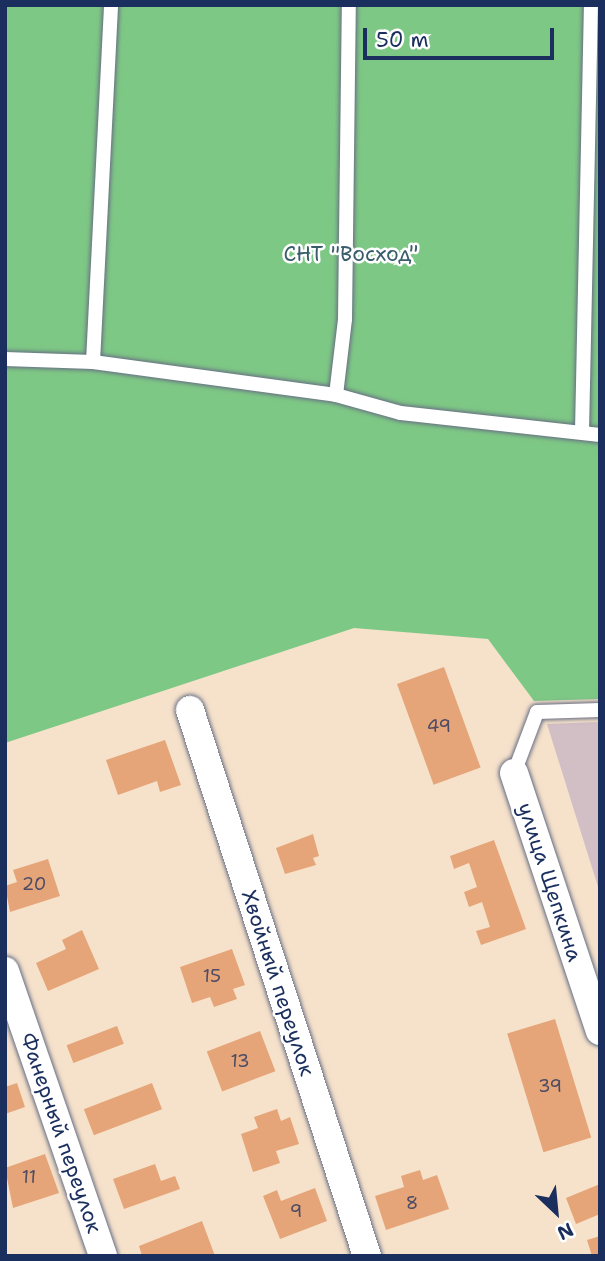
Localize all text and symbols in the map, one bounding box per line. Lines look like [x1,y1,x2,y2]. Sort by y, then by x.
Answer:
scale bar [367,14,558,58]
text: 50 m [376,26,429,54]
park label: СНТ "Восход" [284,241,418,267]
house number: 49 [427,715,451,737]
street label: улица Щепкина [512,799,588,965]
house number: 20 [22,873,46,895]
street label: Хвойный переулок [236,887,320,1079]
house number: 15 [203,965,221,987]
street label: Фанерный переулок [15,1029,107,1237]
house number: 13 [230,1050,250,1072]
house number: 39 [538,1075,562,1097]
house number: 11 [22,1166,36,1188]
north arrow [521,1177,591,1247]
house number: 8 [406,1192,418,1214]
house number: 9 [290,1200,302,1222]
text: N [553,1217,578,1246]

